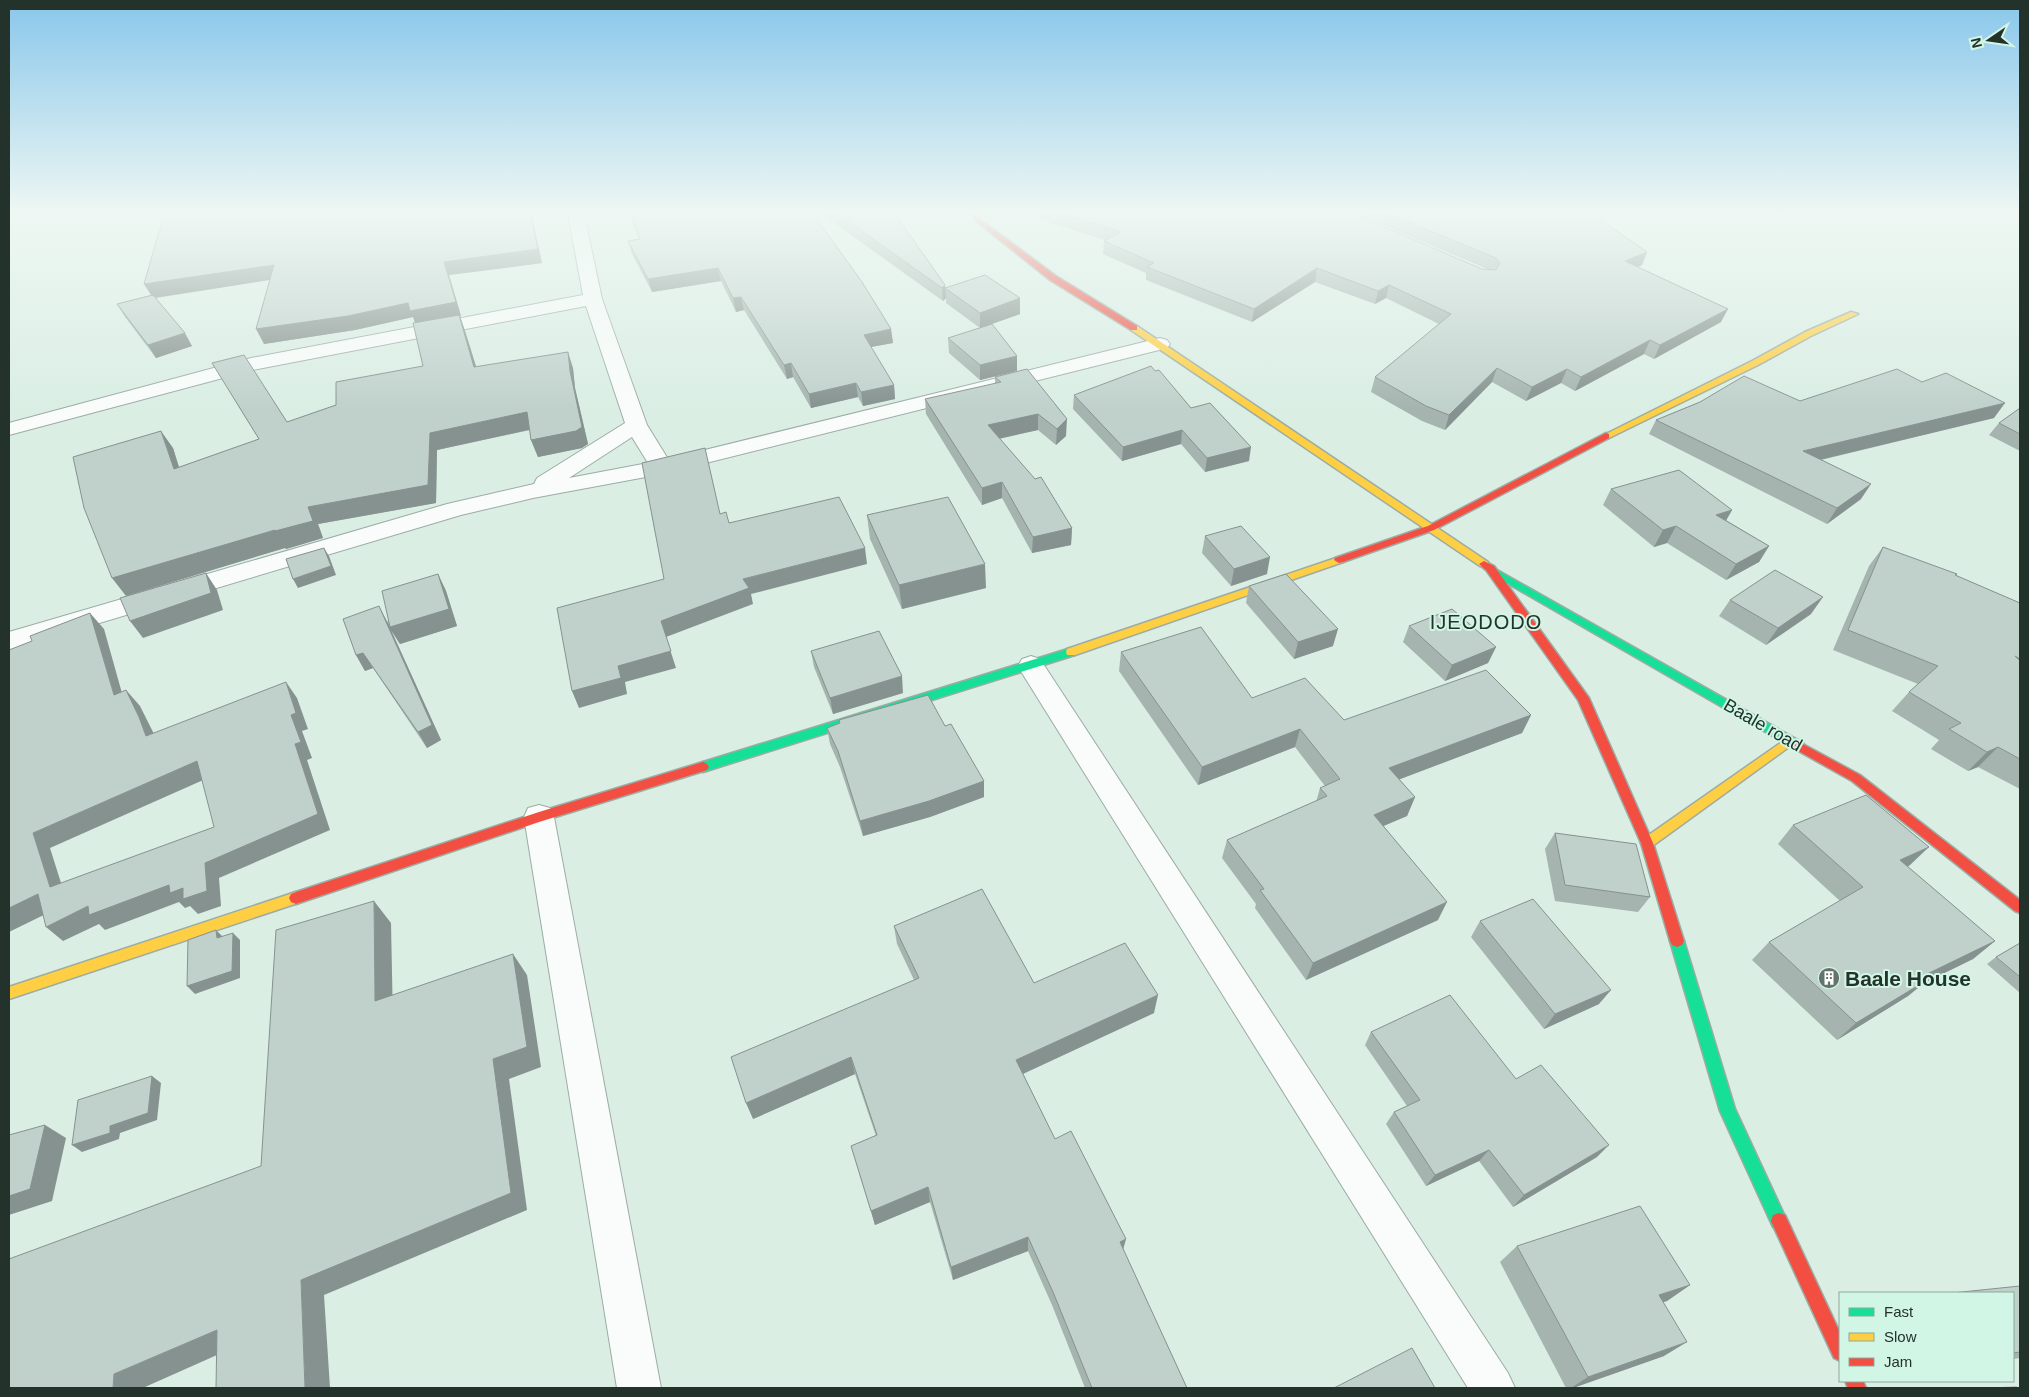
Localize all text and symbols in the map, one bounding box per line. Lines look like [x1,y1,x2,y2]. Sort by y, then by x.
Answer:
north arrow [1964,15,2014,65]
text: N [1967,36,1985,50]
district label: IJEODODO [1430,611,1542,633]
street label: Baale road [1720,695,1806,755]
building icon: Baale House [1817,966,1841,990]
place label: Baale House [1845,967,1971,990]
legend [1839,1292,2014,1382]
text: Fast [1884,1303,1914,1320]
text: Slow [1884,1328,1917,1345]
text: Jam [1884,1353,1912,1370]

